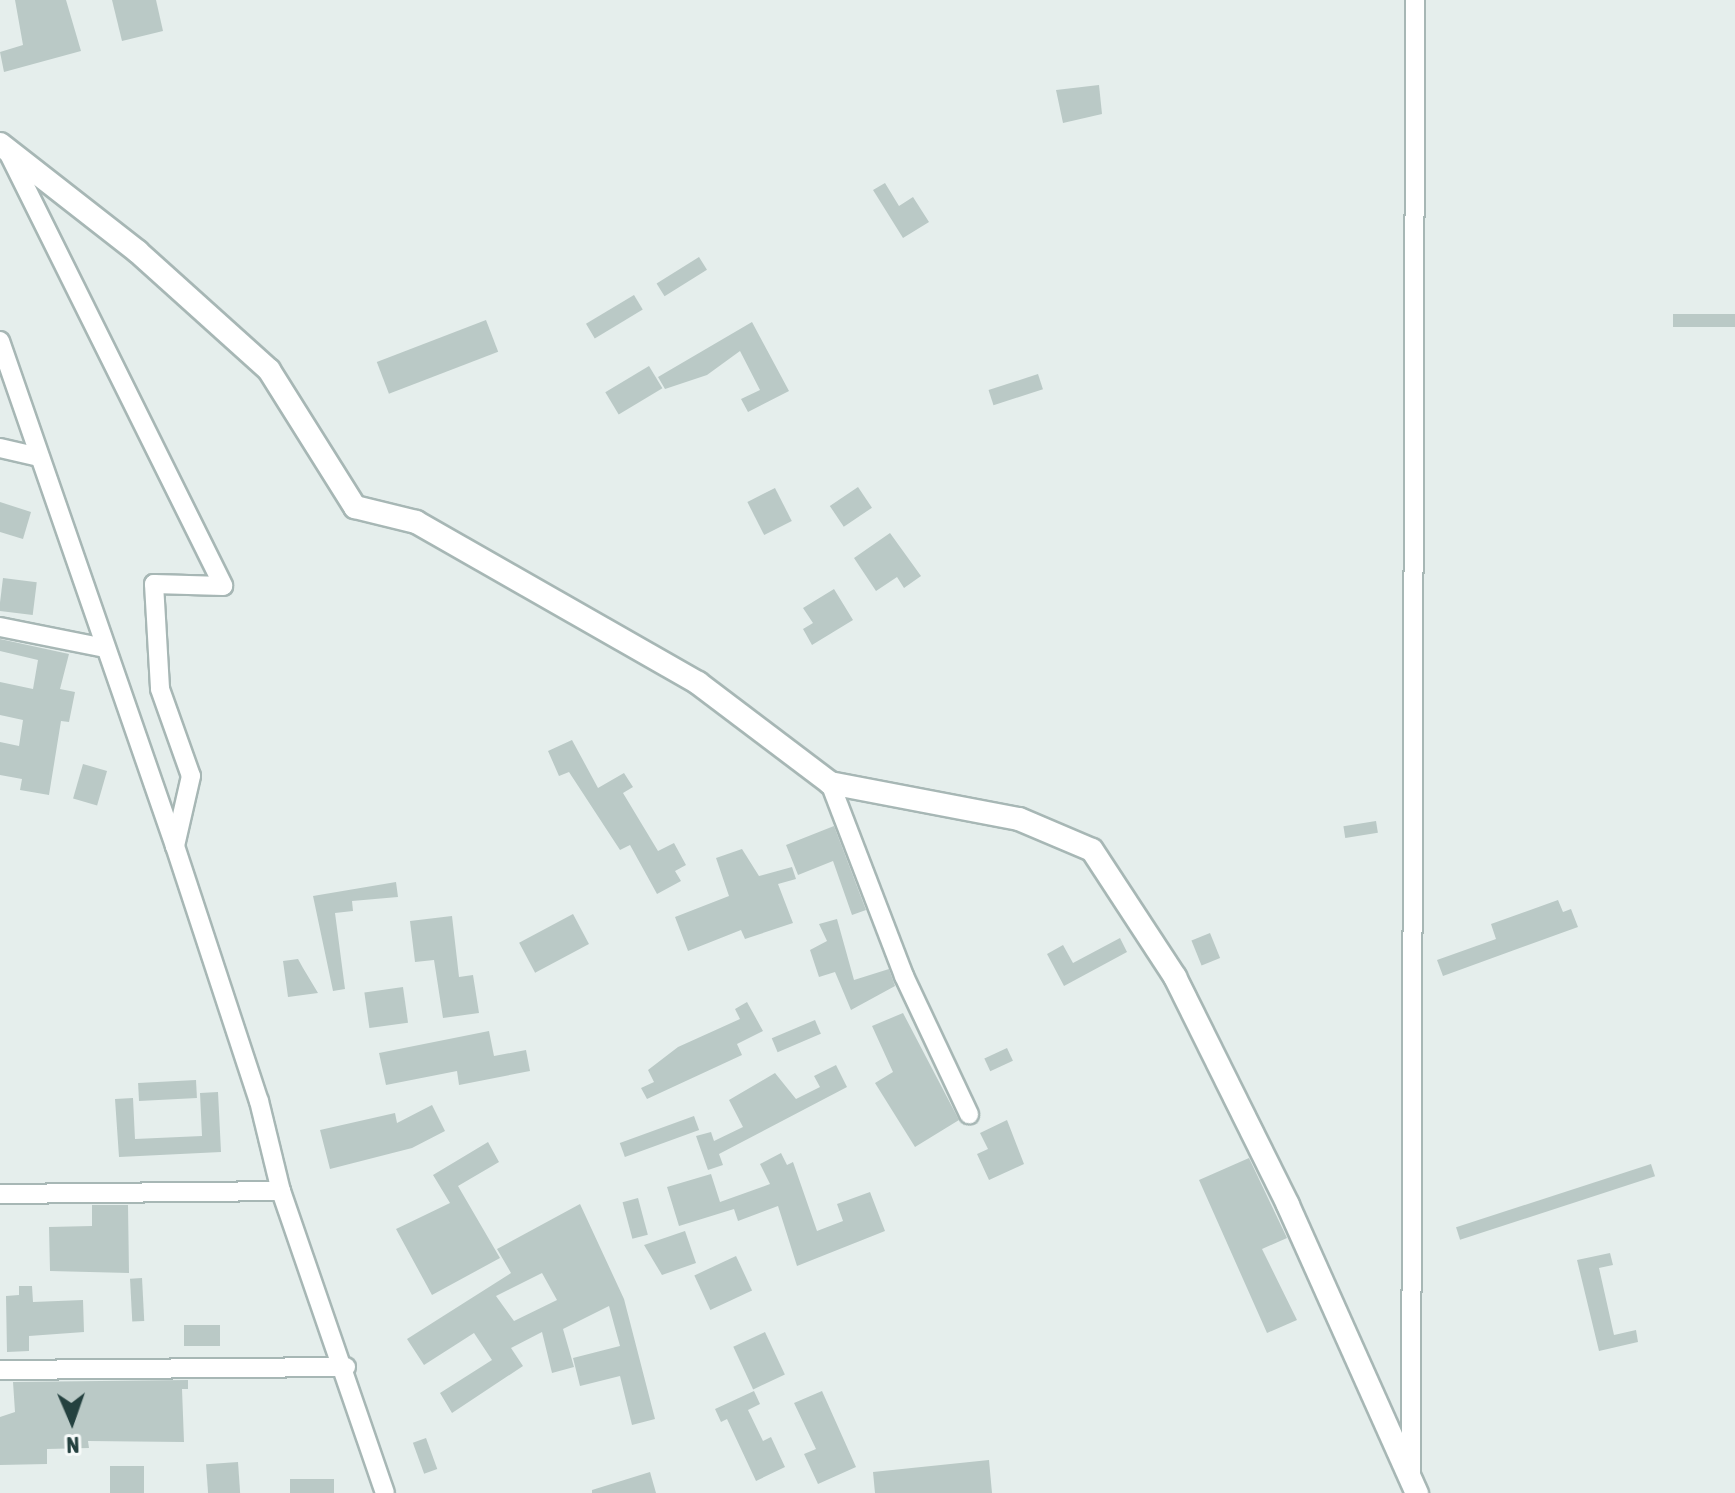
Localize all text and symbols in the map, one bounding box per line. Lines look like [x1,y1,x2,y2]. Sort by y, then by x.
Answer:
north arrow [32,1381,112,1461]
text: N [66,1432,80,1458]

